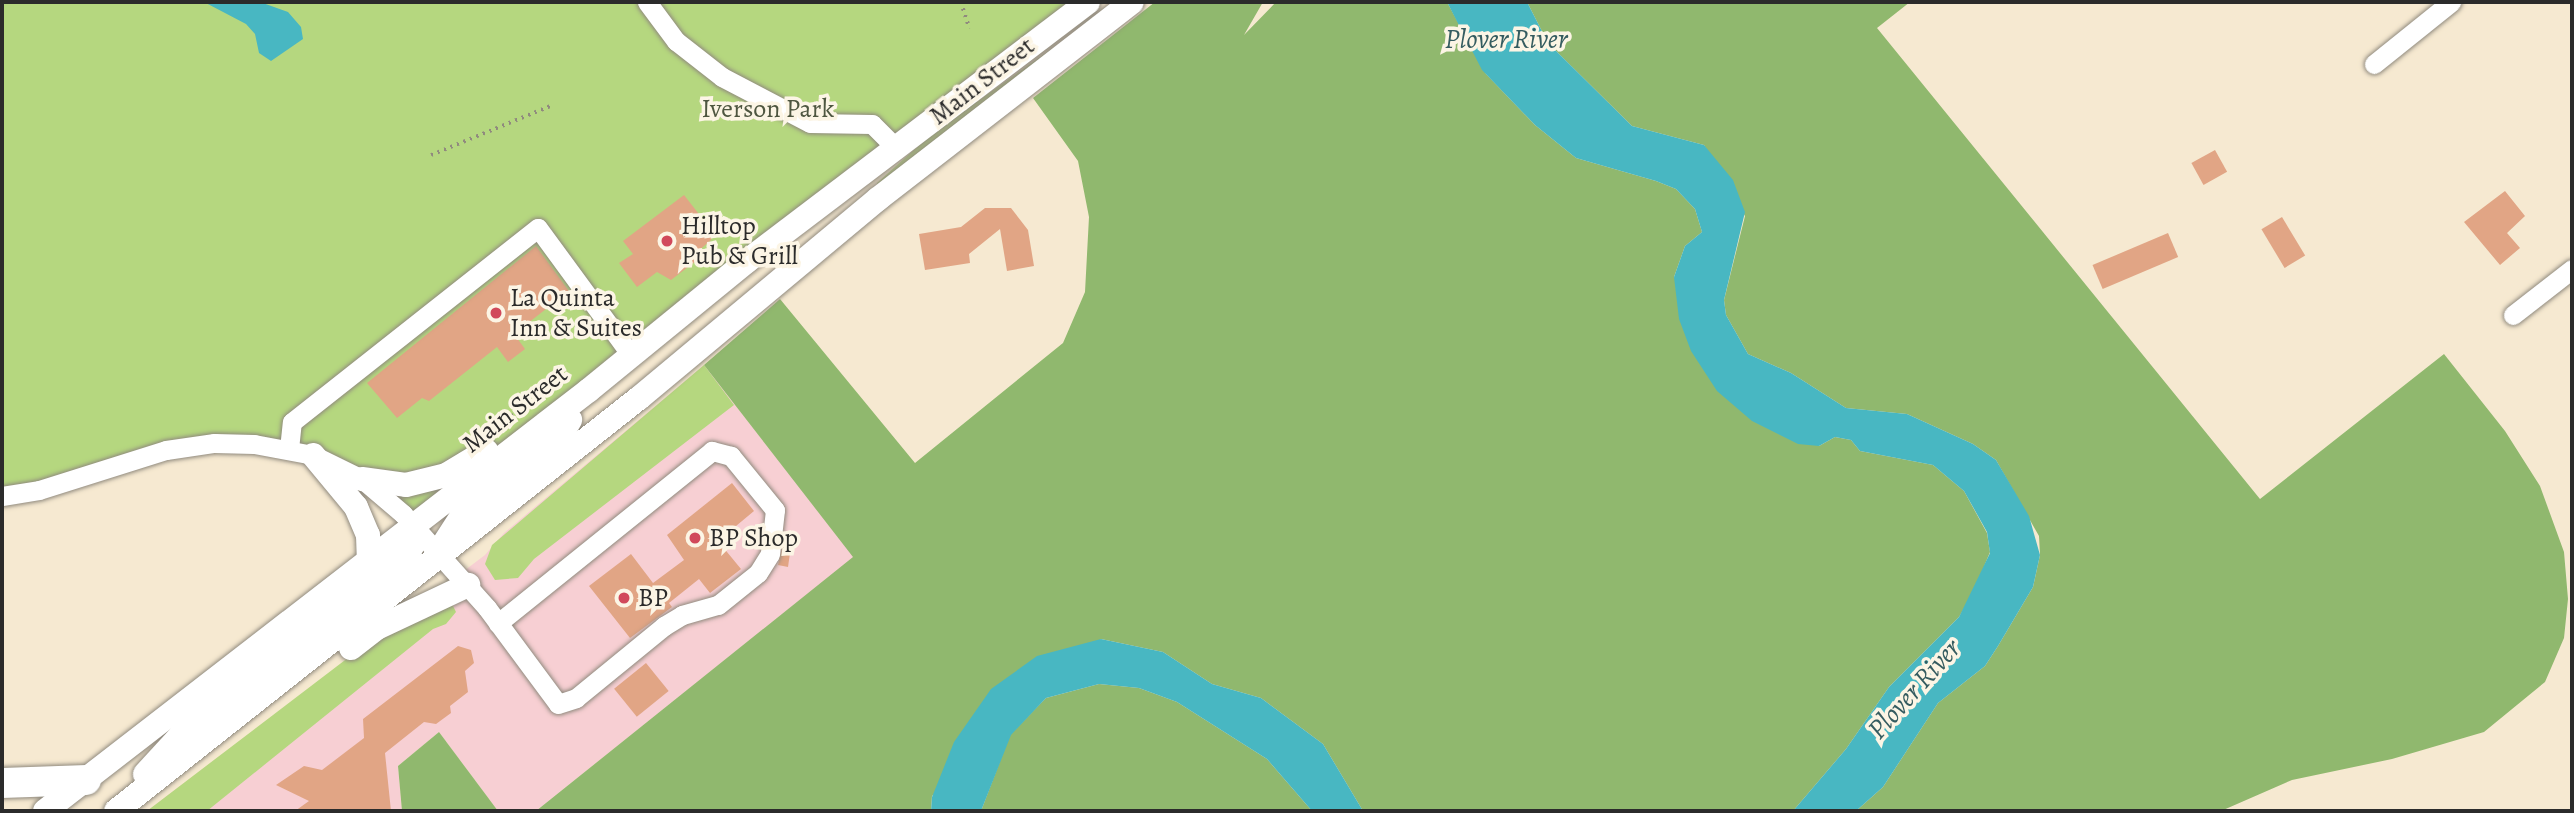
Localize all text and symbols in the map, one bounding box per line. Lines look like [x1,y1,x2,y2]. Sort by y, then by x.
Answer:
water label: Plover River [1444,22,1568,56]
street label: Main Street [923,30,1041,132]
park label: Iverson Park [702,93,834,125]
place label: Hilltop Pub & Grill [681,210,798,272]
marker: Hilltop Pub & Grill [659,233,675,249]
place label: La Quinta Inn & Suites [510,282,642,344]
marker: La Quinta Inn & Suites [488,305,504,321]
street label: Main Street [456,358,574,460]
place label: BP Shop [709,522,798,554]
marker: BP Shop [687,530,703,546]
place label: BP [638,582,668,614]
marker: BP [616,590,632,606]
water label: Plover River [1860,632,1968,746]

